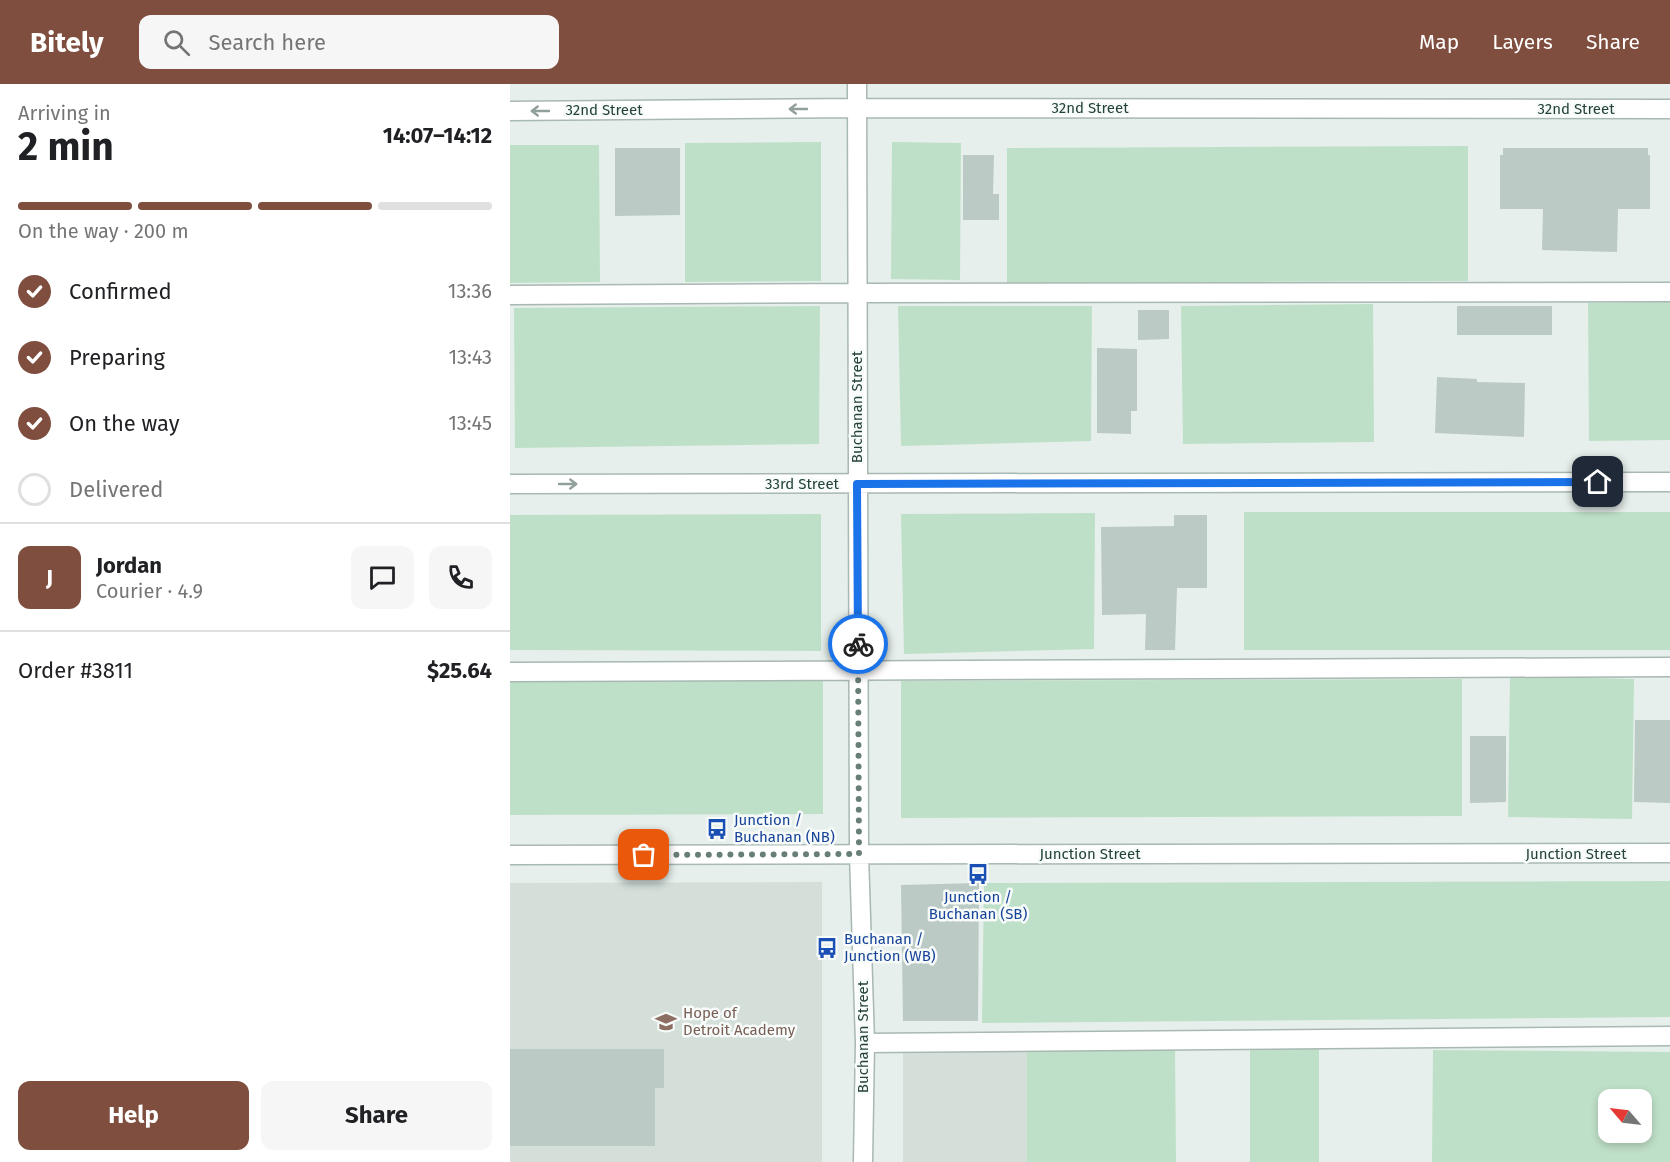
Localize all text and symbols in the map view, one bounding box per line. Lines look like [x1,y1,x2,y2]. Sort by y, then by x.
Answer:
search box [139,15,559,69]
text: Bitely [30,26,103,59]
icon: search [160,26,193,59]
text: Search here [208,29,326,56]
text: Map [1419,29,1459,55]
text: Layers [1492,29,1553,55]
text: Share [1586,29,1640,55]
street label: 32nd Street [1051,99,1129,117]
street label: 32nd Street [1537,100,1615,118]
text: Arriving in [18,101,111,125]
street label: 32nd Street [565,101,643,119]
one-way arrow [789,103,809,115]
one-way arrow [531,105,551,117]
text: 14:07–14:12 [383,122,492,149]
text: 2 min [18,124,114,170]
text: On the way · 200 m [18,219,189,243]
icon: check [18,275,51,308]
text: Confirmed [69,278,172,305]
text: 13:36 [448,279,492,303]
icon: check [18,341,51,374]
text: Preparing [69,344,165,371]
text: 13:43 [448,345,492,369]
street label: Buchanan Street [848,350,866,463]
icon: check [18,407,51,440]
text: On the way [69,410,180,437]
text: 13:45 [448,411,492,435]
pin [1572,456,1623,507]
icon: home [1581,465,1614,498]
street label: 33rd Street [765,475,840,493]
text: Delivered [69,476,164,503]
one-way arrow [558,478,578,490]
button: chat [351,546,414,609]
button: phone [429,546,492,609]
text: Jordan [96,552,162,579]
text: J [46,564,53,591]
text: Courier · 4.9 [96,579,203,603]
courier [828,614,888,674]
icon: bike [842,628,875,661]
text: Order #3811 [18,657,133,684]
text: $25.64 [427,657,492,684]
place label: Junction / Buchanan (NB) [734,811,835,846]
bus stop icon: Junction / Buchanan (NB) [705,817,729,841]
pin [618,829,669,880]
icon: bag [627,838,660,871]
street label: Junction Street [1039,845,1141,863]
street label: Junction Street [1525,845,1627,863]
bus stop icon: Junction / Buchanan (SB) [966,862,990,886]
place label: Junction / Buchanan (SB) [929,888,1027,923]
place label: Buchanan / Junction (WB) [844,930,936,965]
bus stop icon: Buchanan / Junction (WB) [815,936,839,960]
street label: Buchanan Street [854,980,872,1093]
place label: Hope of Detroit Academy [683,1004,796,1039]
school or university icon: Hope of Detroit Academy [654,1010,678,1034]
button: Help [18,1081,249,1150]
button: Share [261,1081,492,1150]
north arrow [1598,1089,1652,1143]
map controls [1598,1089,1652,1143]

